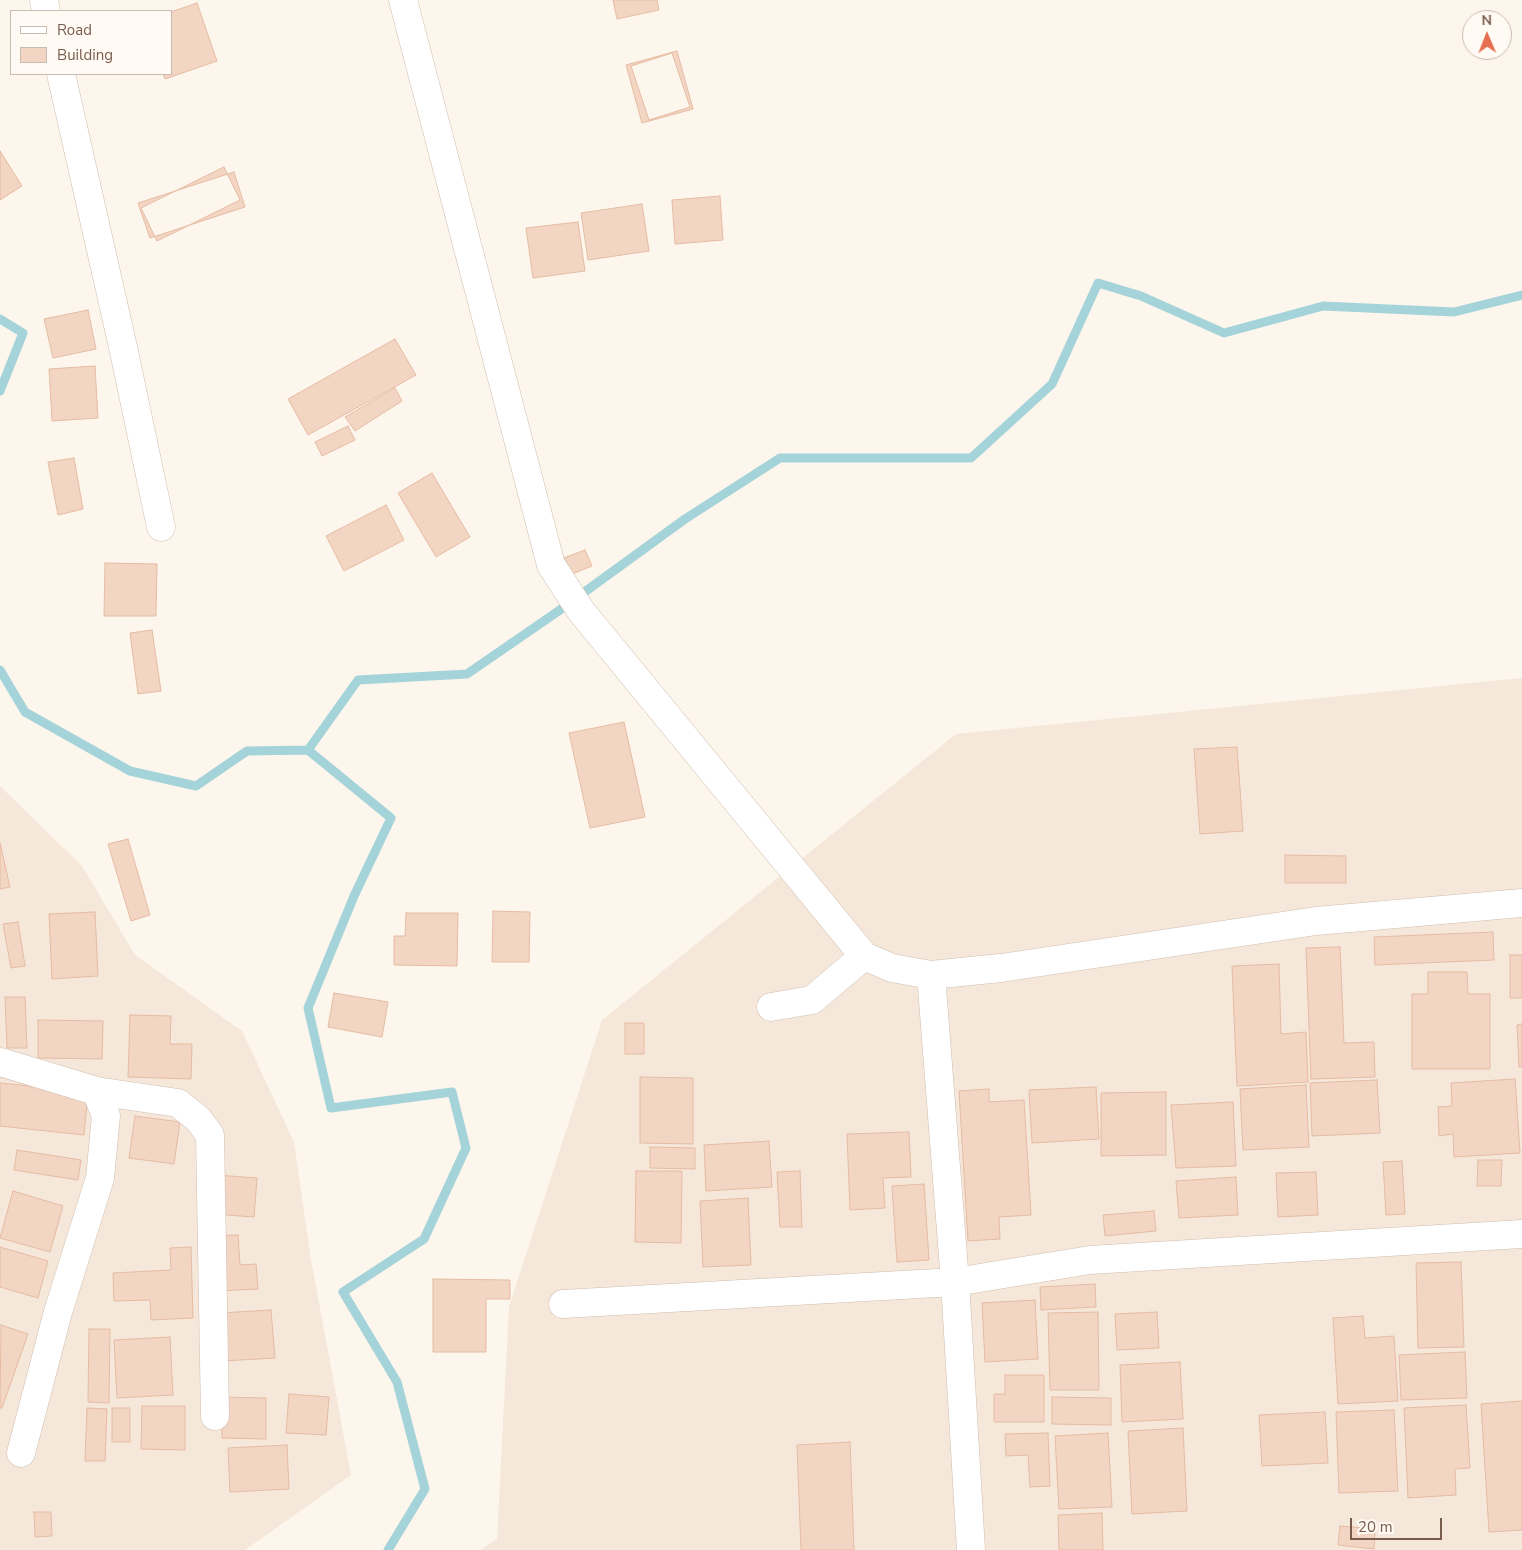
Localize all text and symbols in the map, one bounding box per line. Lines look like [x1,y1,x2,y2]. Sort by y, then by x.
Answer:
legend [10,10,172,75]
north arrow [1462,10,1512,60]
text: N [1481,11,1492,30]
text: Road [57,20,92,40]
text: Building [57,45,113,65]
scale bar [1352,1508,1444,1540]
text: 20 m [1358,1517,1393,1537]

